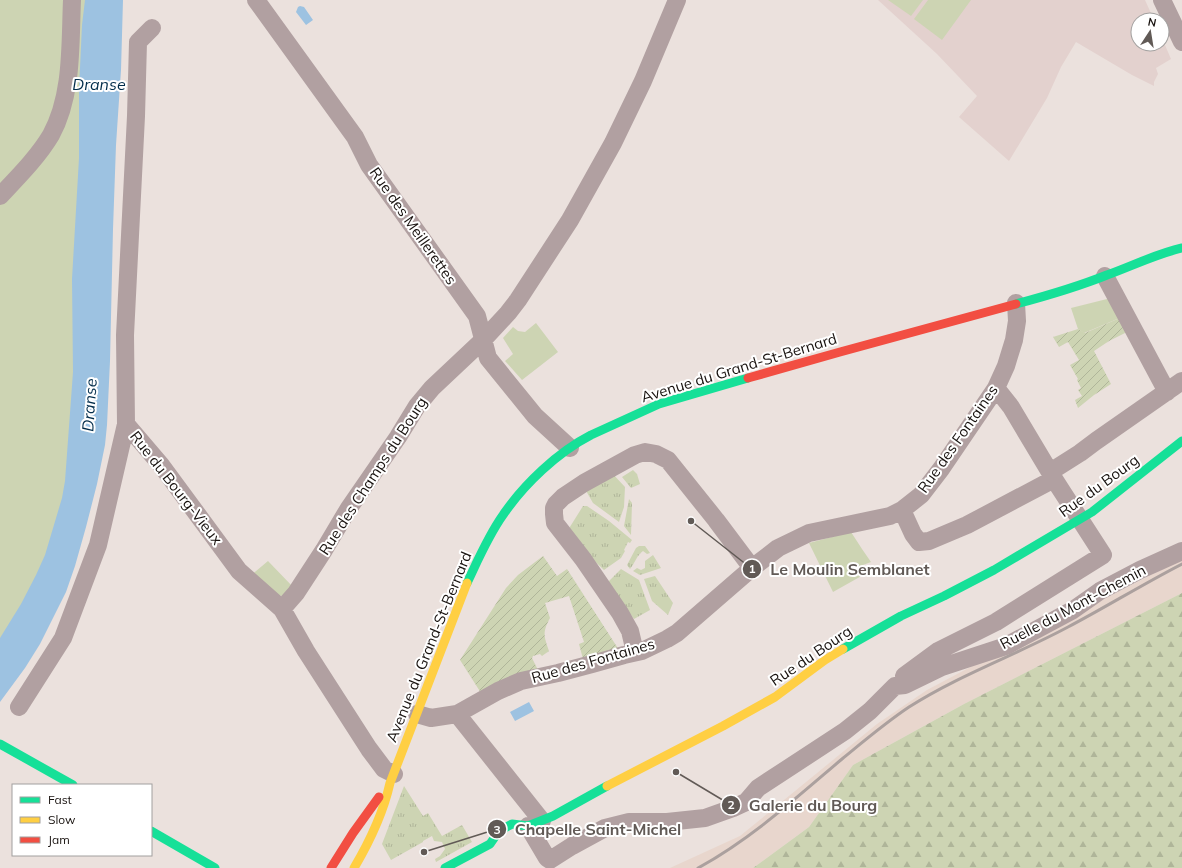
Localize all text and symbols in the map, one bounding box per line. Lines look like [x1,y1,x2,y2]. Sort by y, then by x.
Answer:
north arrow [1130,12,1170,52]
text: N [1147,15,1158,30]
water label: Dranse [72,74,126,94]
street label: Rue des Meillerettes [366,163,461,288]
street label: Avenue du Grand-St-Bernard [639,329,839,406]
water label: Dranse [77,377,101,432]
street label: Rue des Fontaines [913,381,1002,496]
street label: Rue des Champs du Bourg [314,393,431,558]
street label: Rue du Bourg-Vieux [126,427,227,548]
street label: Rue du Bourg [1055,450,1143,521]
street label: Avenue du Grand-St-Bernard [382,549,476,745]
callout: Le Moulin Semblanet [742,555,937,583]
text: Le Moulin Semblanet [770,559,930,579]
street label: Ruelle du Mont-Chemin [997,560,1149,653]
text: 1 [748,561,756,576]
street label: Rue du Bourg [766,621,855,690]
street label: Rue des Fontaines [529,634,657,687]
legend [12,784,152,856]
callout: Galerie du Bourg [721,791,885,819]
text: Fast [48,792,72,807]
text: Galerie du Bourg [749,795,877,815]
text: 2 [727,797,735,812]
text: Slow [48,812,76,827]
callout: Chapelle Saint-Michel [487,815,690,843]
text: Chapelle Saint-Michel [515,819,681,839]
text: 3 [493,822,501,837]
text: Jam [48,832,70,847]

